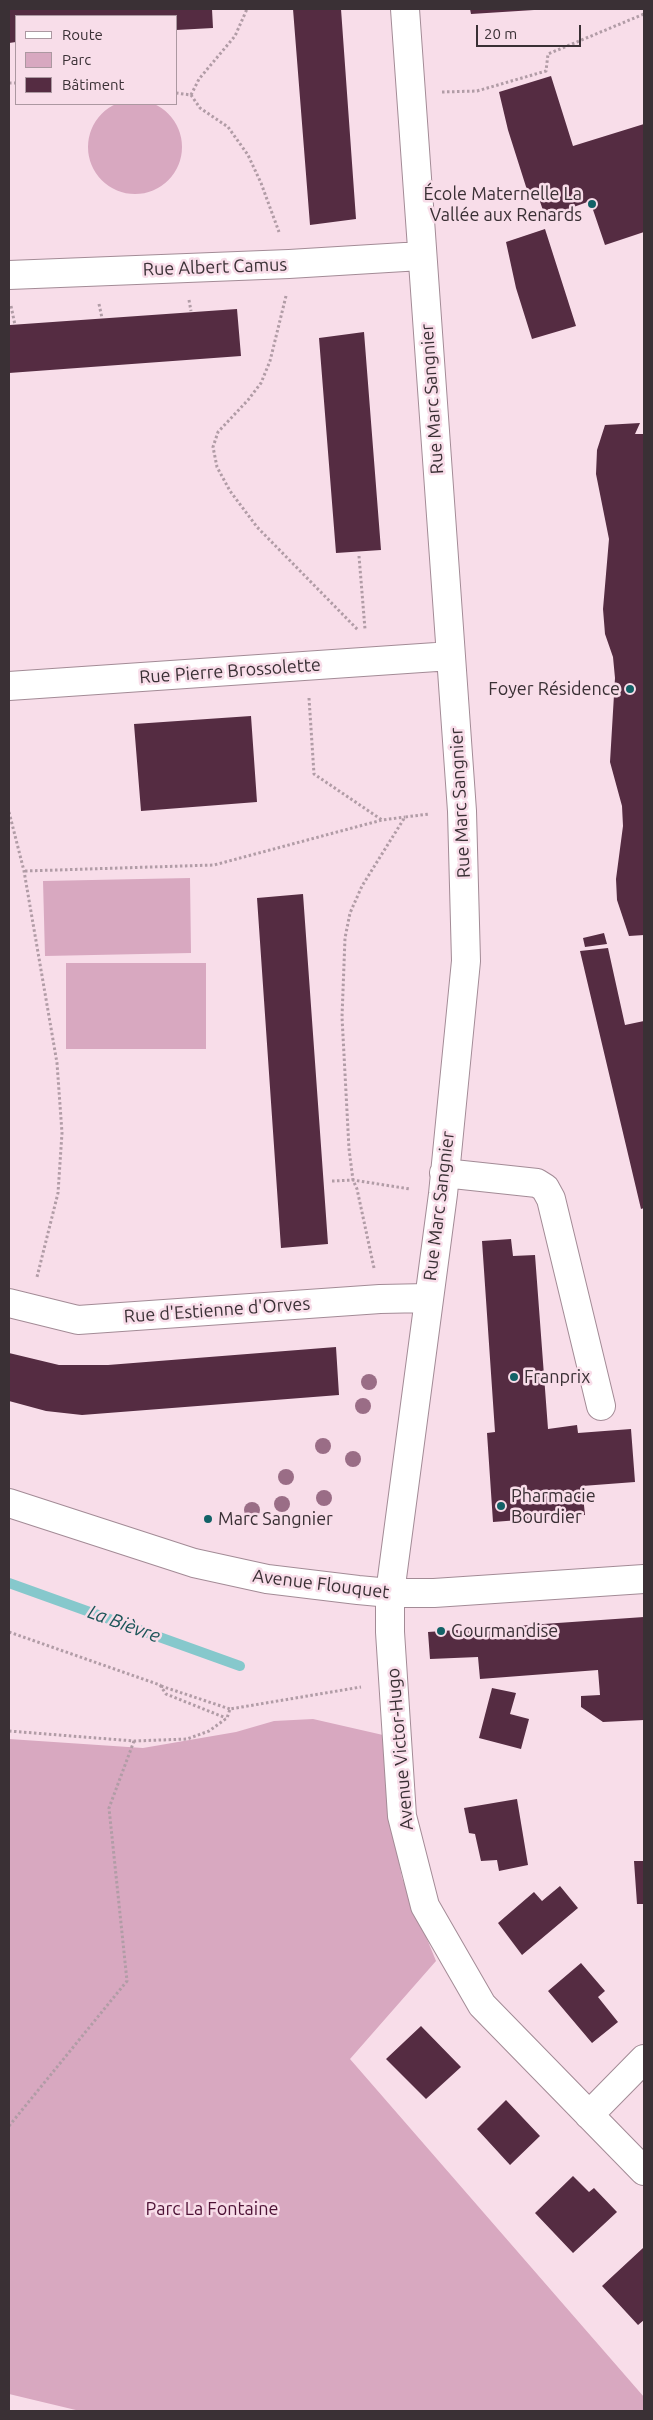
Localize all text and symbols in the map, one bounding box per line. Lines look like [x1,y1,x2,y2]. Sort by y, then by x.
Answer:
legend [15,15,178,105]
scale bar [478,15,583,47]
text: 20 m [484,25,517,42]
text: Route [62,26,103,43]
text: Parc [62,51,91,68]
text: Bâtiment [62,76,124,93]
place label: École Maternelle La Vallée aux Renards [423,183,582,225]
marker: École Maternelle La Vallée aux Renards [586,198,598,210]
street label: Rue Albert Camus [142,254,288,280]
street label: Rue Marc Sangnier [416,323,448,475]
street label: Rue Pierre Brossolette [139,654,321,688]
place label: Foyer Résidence [488,678,620,700]
marker: Foyer Résidence [624,683,636,695]
street label: Rue Marc Sangnier [445,727,475,879]
street label: Rue Marc Sangnier [419,1130,459,1282]
street label: Rue d'Estienne d'Orves [123,1293,311,1327]
place label: Franprix [524,1366,590,1388]
marker: Franprix [508,1371,520,1383]
place label: Pharmacie Bourdier [511,1485,596,1528]
marker: Pharmacie Bourdier [495,1500,507,1512]
place label: Marc Sangnier [218,1508,333,1530]
marker: Marc Sangnier [202,1513,214,1525]
street label: Avenue Flouquet [251,1565,391,1603]
water label: La Bièvre [85,1600,163,1648]
place label: Gourmandise [451,1620,558,1642]
marker: Gourmandise [435,1625,447,1637]
street label: Avenue Victor-Hugo [382,1667,418,1831]
park label: Parc La Fontaine [146,2198,278,2220]

